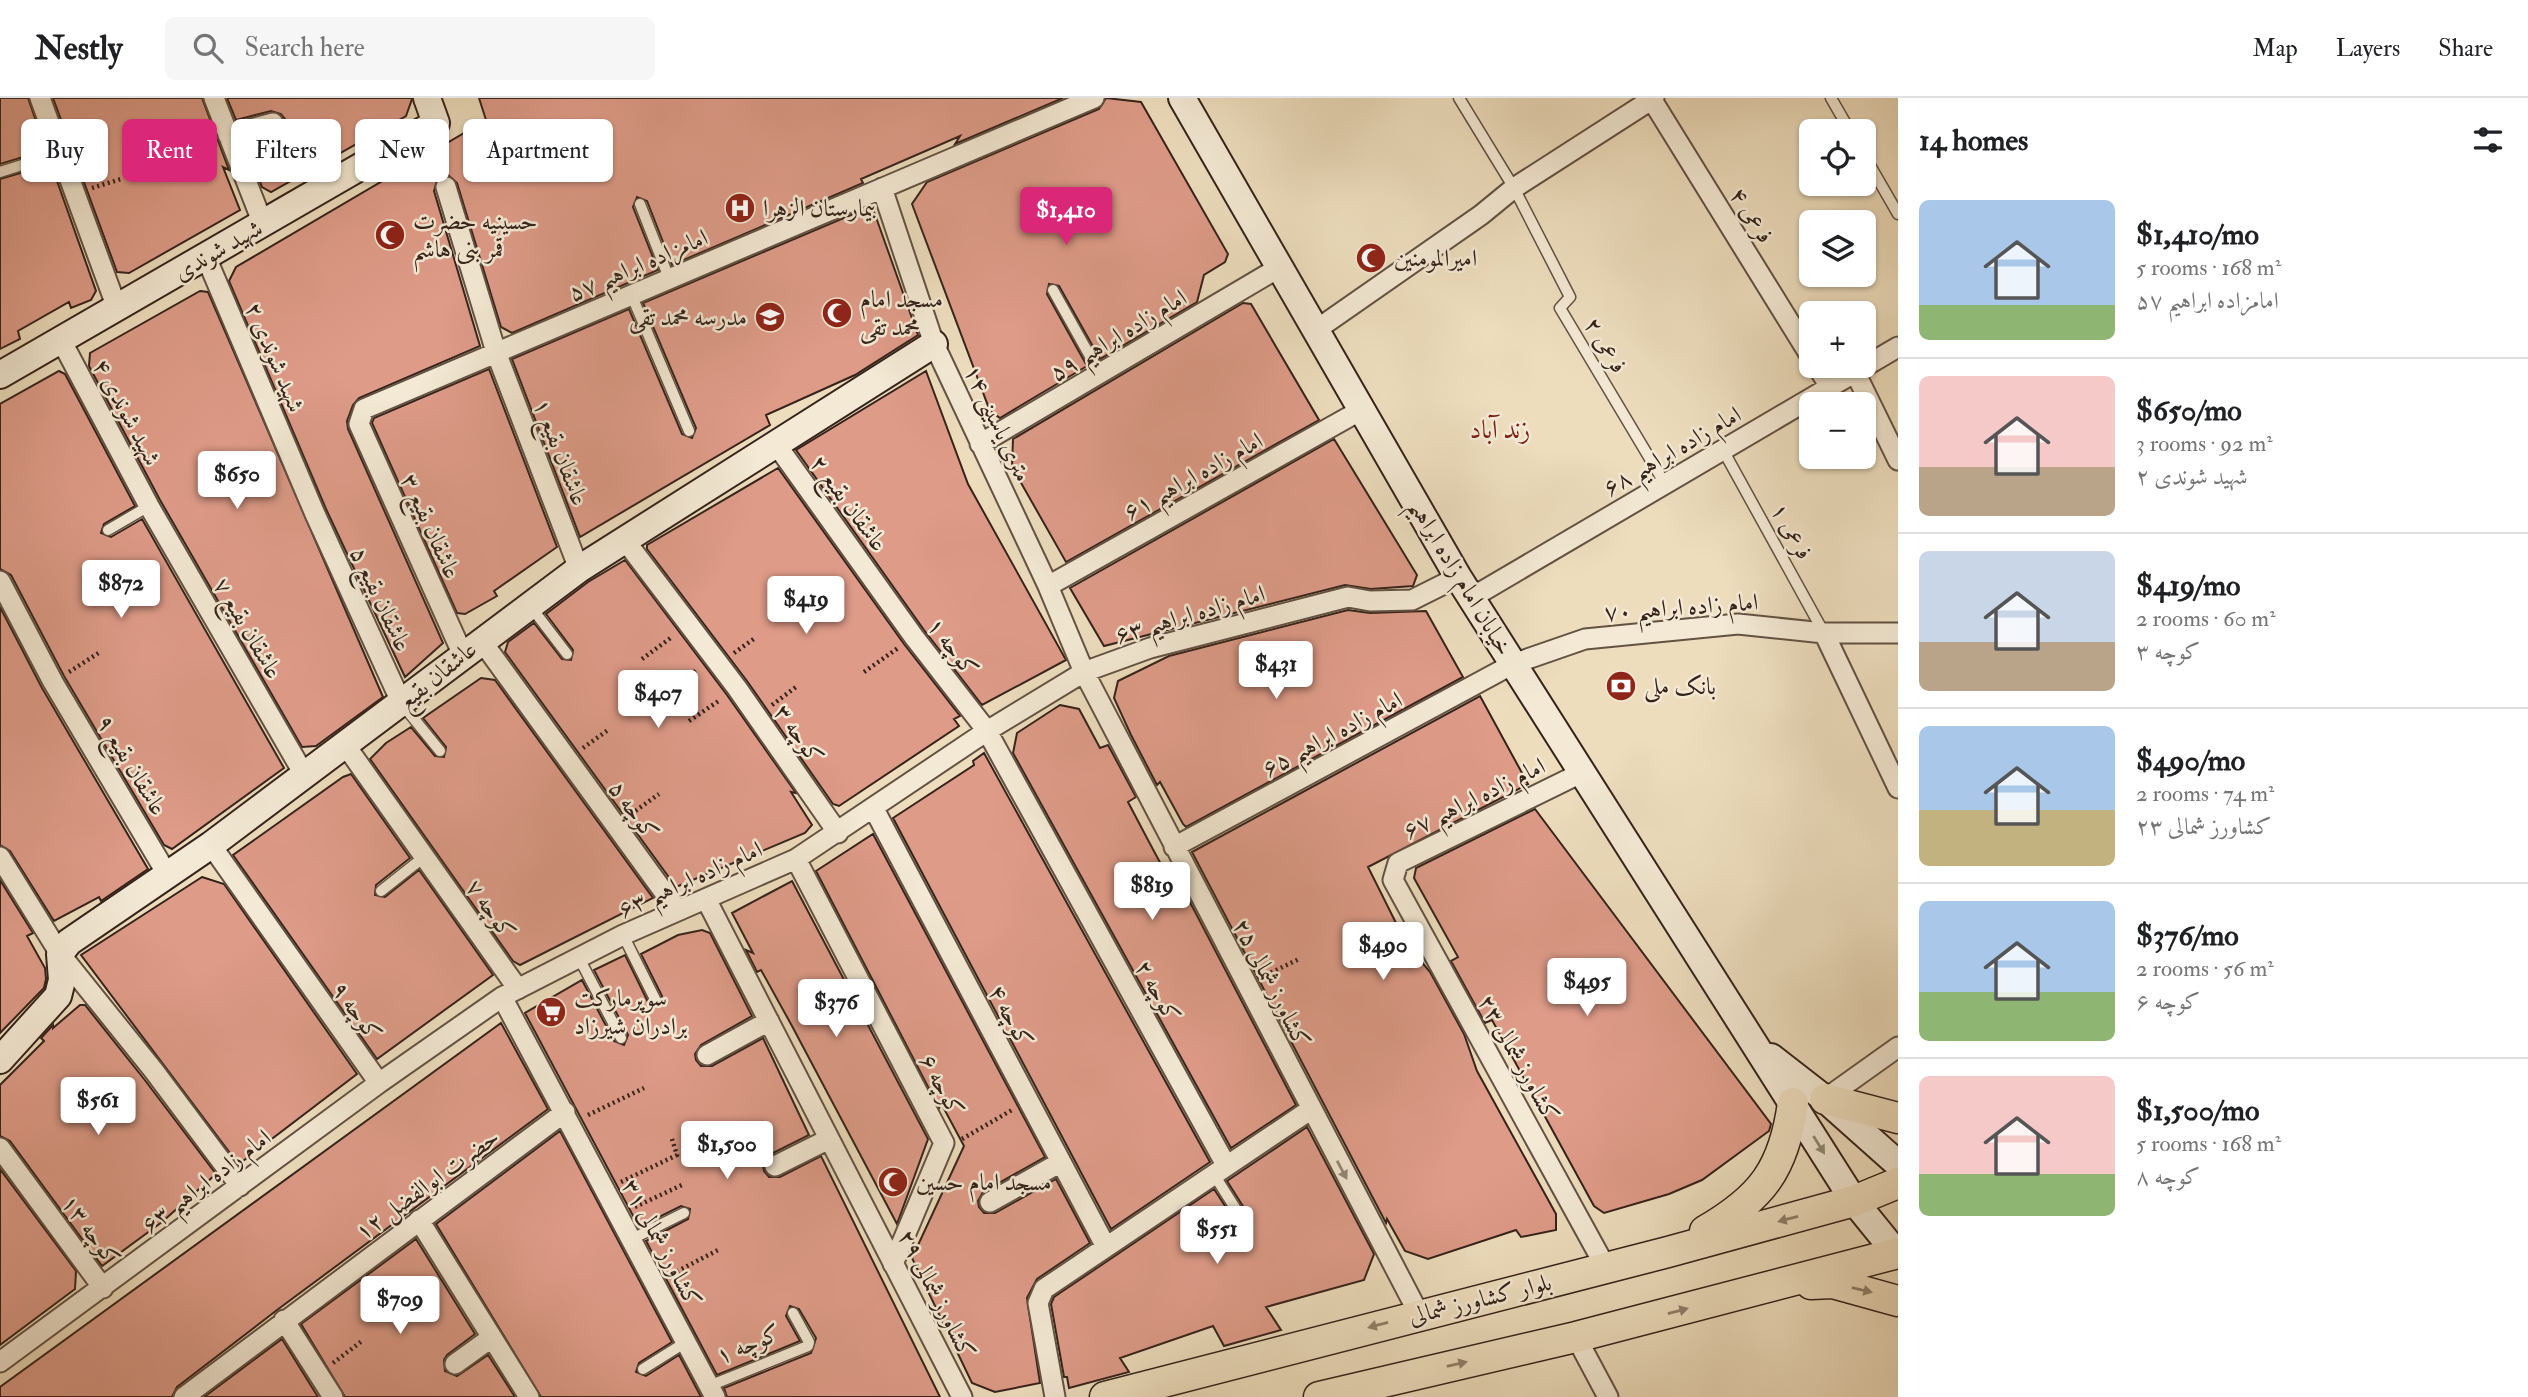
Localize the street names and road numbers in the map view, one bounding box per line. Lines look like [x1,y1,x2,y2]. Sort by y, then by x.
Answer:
street label: فرعی ۴ [1722,182,1781,249]
street label: شهید شوندی [168,213,268,288]
street label: امامزاده ابراهیم ۵۷ [564,222,716,316]
street label: امام زاده ابراهیم ۵۹ [1044,282,1197,395]
street label: شهید شوندی ۲ [238,298,312,417]
street label: فرعی ۲ [1577,311,1634,379]
street label: شهید شوندی ۴ [86,354,168,471]
street label: ۱۴ متری یاسینی [956,360,1038,487]
street label: عاشقان بقیع ۱ [520,394,595,512]
street label: امام زاده ابراهیم ۶۸ [1598,399,1751,510]
street label: امام زاده ابراهیم ۶۱ [1118,425,1272,534]
street label: عاشقان بقیع ۲ [798,449,894,561]
street label: عاشقان بقیع ۳ [388,469,468,586]
street label: خیابان امام زاده ابراهیم [1395,493,1520,665]
street label: فرعی ۱ [1763,497,1820,565]
street label: عاشقان بقیع ۵ [337,542,418,659]
street label: عاشقان بقیع ۷ [201,572,289,688]
street label: امام زاده ابراهیم ۶۳ [1112,578,1271,658]
street label: امام زاده ابراهیم ۷۰ [1603,587,1760,636]
street label: کوچه ۱ [919,611,985,684]
street label: عاشقان بقیع [391,634,487,721]
street label: امام زاده ابراهیم ۶۵ [1257,684,1412,792]
street label: کوچه ۳ [766,698,830,771]
street label: عاشقان بقیع ۹ [84,709,174,824]
street label: امام زاده ابراهیم ۶۷ [1398,751,1554,853]
street label: کوچه ۵ [601,774,666,847]
street label: امام زاده ابراهیم ۶۳ [613,834,770,932]
street label: کوچه ۷ [458,873,522,946]
street label: کشاورز شمالی ۲۵ [1226,913,1317,1053]
street label: کوچه ۲ [1127,954,1187,1028]
street label: کوچه ۹ [324,975,389,1048]
street label: کوچه ۴ [980,979,1040,1053]
street label: کشاورز شمالی ۲۳ [1471,989,1566,1128]
street label: کوچه ۶ [911,1048,971,1122]
street label: امام زاده ابراهیم ۶۳ [135,1122,282,1247]
street label: حضرت ابوالفضل ۱۲ [349,1122,506,1248]
street label: کشاورز شمالی ۳۱ [615,1174,708,1313]
street label: کوچه ۱۳ [53,1188,127,1273]
street label: کشاورز شمالی ۲۹ [891,1224,982,1364]
street label: بلوار کشاورز شمالی [1405,1267,1555,1332]
street label: کوچه ۱ [711,1318,785,1372]

